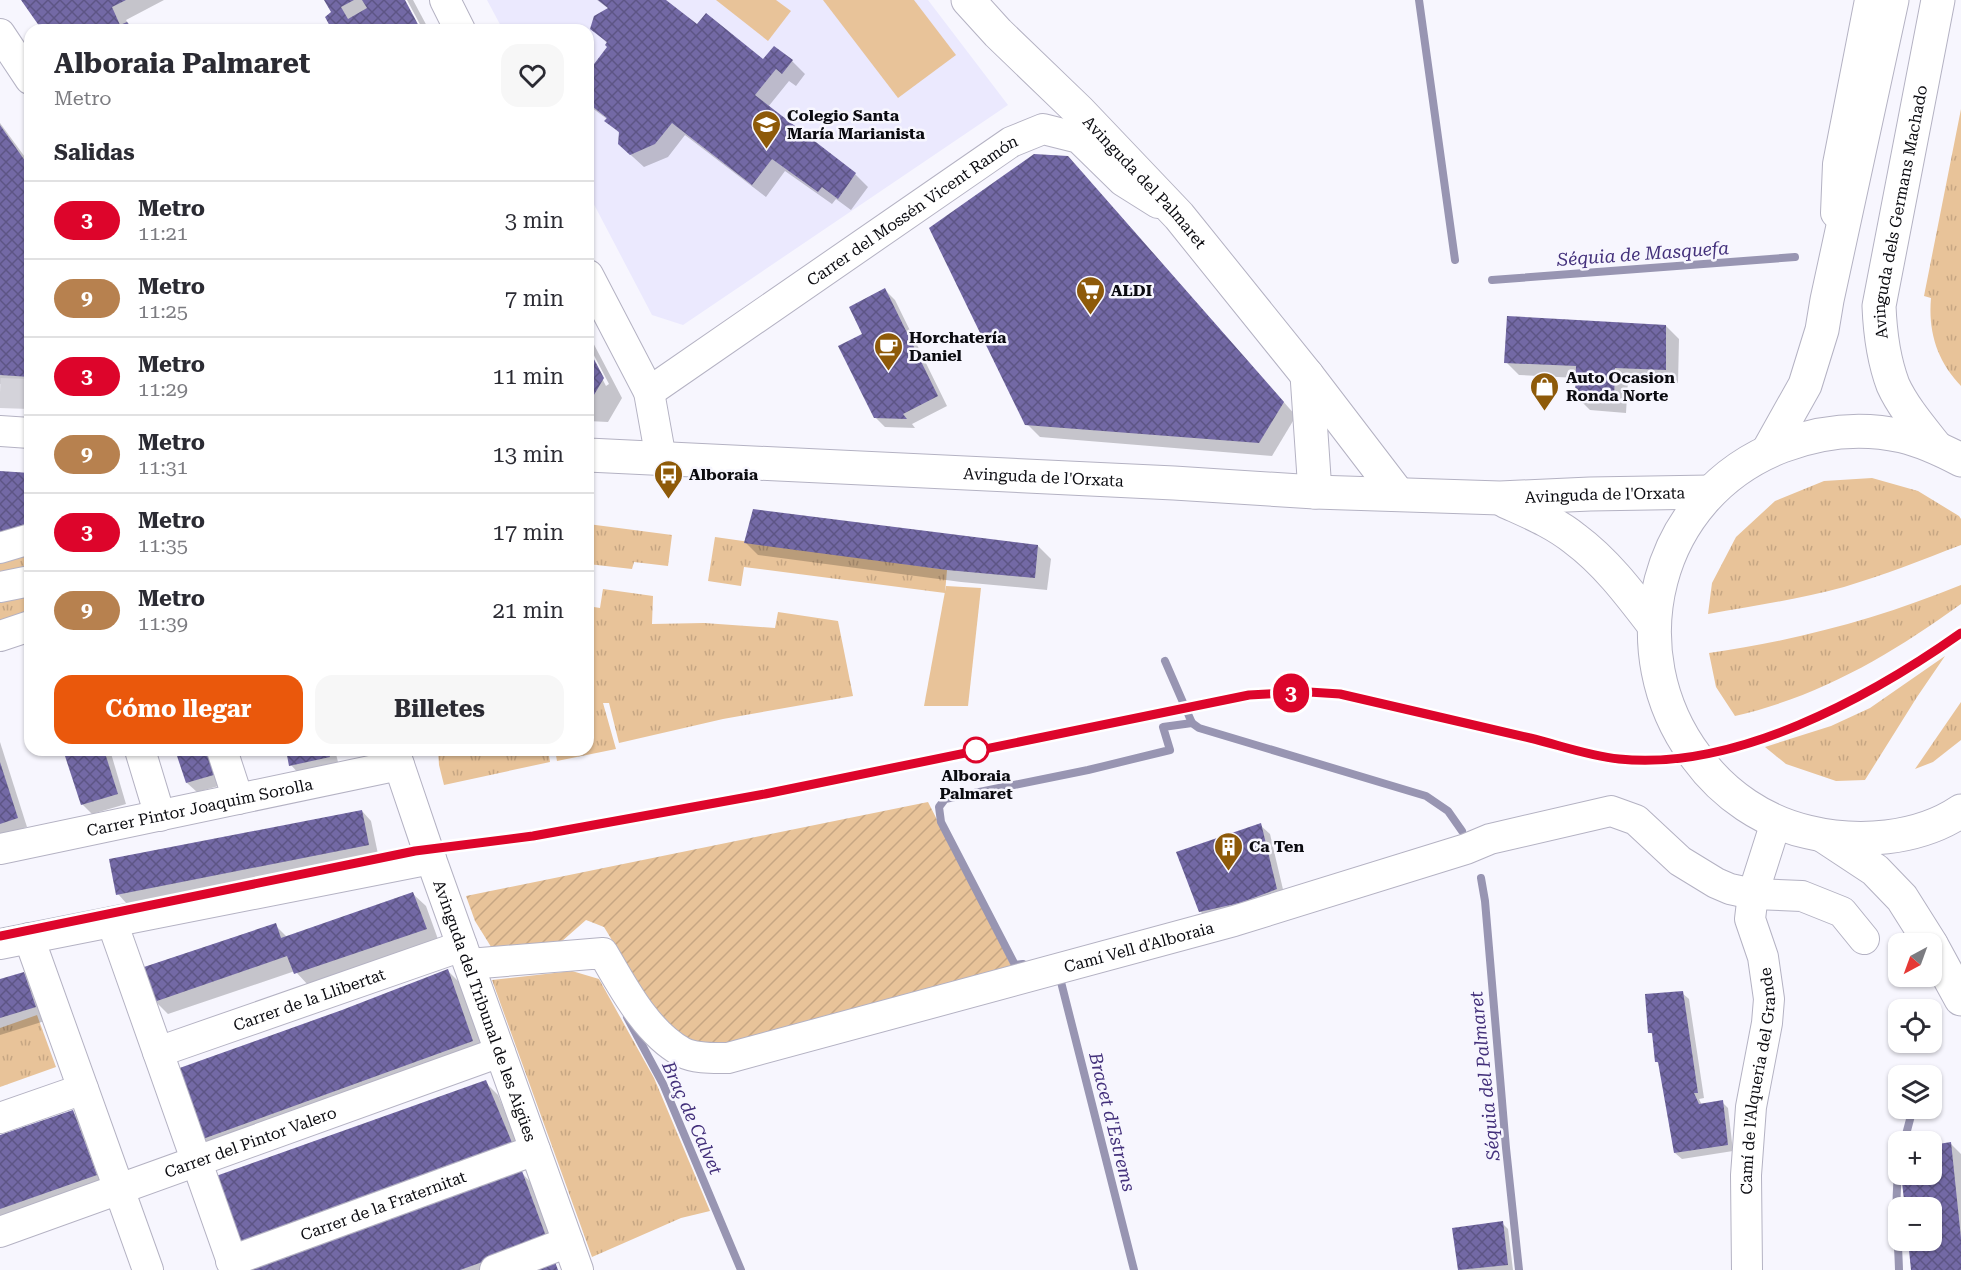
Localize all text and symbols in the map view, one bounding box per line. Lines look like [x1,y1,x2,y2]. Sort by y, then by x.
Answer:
button: heart [501,44,564,107]
text: Alboraia Palmaret [54,47,310,80]
street label: Avinguda dels Germans Machado [1870,83,1931,340]
text: Metro [54,86,112,110]
place label: Colegio Santa María Marianista [787,106,926,143]
school or university icon: Colegio Santa María Marianista [750,108,782,150]
street label: Avinguda del Palmaret [1079,112,1210,252]
street label: Carrer del Mossén Vicent Ramón [803,131,1021,290]
text: Salidas [54,140,135,165]
text: Metro [138,196,205,221]
text: 3 [81,208,93,232]
text: 3 min [505,208,564,233]
text: 11:21 [138,221,188,245]
water label: Séquia de Masquefa [1555,237,1730,270]
text: Metro [138,274,205,299]
supermarket icon: ALDI [1074,274,1106,316]
place label: ALDI [1111,281,1152,300]
text: 9 [81,286,93,310]
text: 7 min [505,286,564,311]
text: 11:25 [138,299,188,323]
place label: Horchatería Daniel [909,328,1007,365]
cafe icon: Horchatería Daniel [872,330,904,372]
text: Metro [138,352,205,377]
text: 3 [81,364,93,388]
text: 11 min [493,364,564,389]
place label: Auto Ocasion Ronda Norte [1566,368,1675,405]
shop icon: Auto Ocasion Ronda Norte [1529,370,1561,412]
text: 11:29 [138,377,188,401]
text: Metro [138,430,205,455]
text: 9 [81,442,93,466]
text: 13 min [493,442,564,467]
text: 11:31 [138,455,188,479]
bus stop icon: Alboraia [652,458,684,500]
street label: Avinguda de l'Orxata [963,464,1124,491]
place label: Alboraia [689,465,759,484]
street label: Avinguda de l'Orxata [1524,483,1686,507]
text: Metro [138,508,205,533]
text: 3 [81,520,93,544]
text: 17 min [493,520,564,545]
text: 11:35 [138,533,188,557]
text: Metro [138,586,205,611]
text: 9 [81,598,93,622]
text: 21 min [493,598,564,623]
text: 11:39 [138,611,188,635]
line badge: 3 [1272,674,1310,712]
button: Cómo llegar [54,675,303,744]
button: Billetes [315,675,564,744]
text: 3 [1285,681,1297,705]
marker: Alboraia Palmaret [963,737,989,763]
place label: Alboraia Palmaret [939,766,1013,803]
street label: Carrer Pintor Joaquim Sorolla [85,774,315,841]
building icon: Ca Ten [1212,830,1244,872]
place label: Ca Ten [1249,837,1304,856]
street label: Avinguda del Tribunal de les Aigües [429,877,540,1144]
street label: Camí Vell d'Alboraia [1062,918,1216,977]
north arrow [1888,933,1942,987]
map controls [1888,933,1942,1251]
street label: Carrer de la Llibertat [231,965,388,1035]
street label: Camí de l'Alqueria del Grande [1737,966,1779,1195]
water label: Séquia del Palmaret [1465,990,1504,1163]
button: locate [1888,999,1942,1053]
water label: Bracet d'Estrems [1085,1049,1140,1194]
water label: Braç de Calvet [658,1057,727,1178]
button: layers [1888,1065,1942,1119]
street label: Carrer del Pintor Valero [162,1103,339,1182]
button: + [1888,1131,1942,1185]
street label: Carrer de la Fraternitat [298,1167,469,1245]
button: − [1888,1197,1942,1251]

